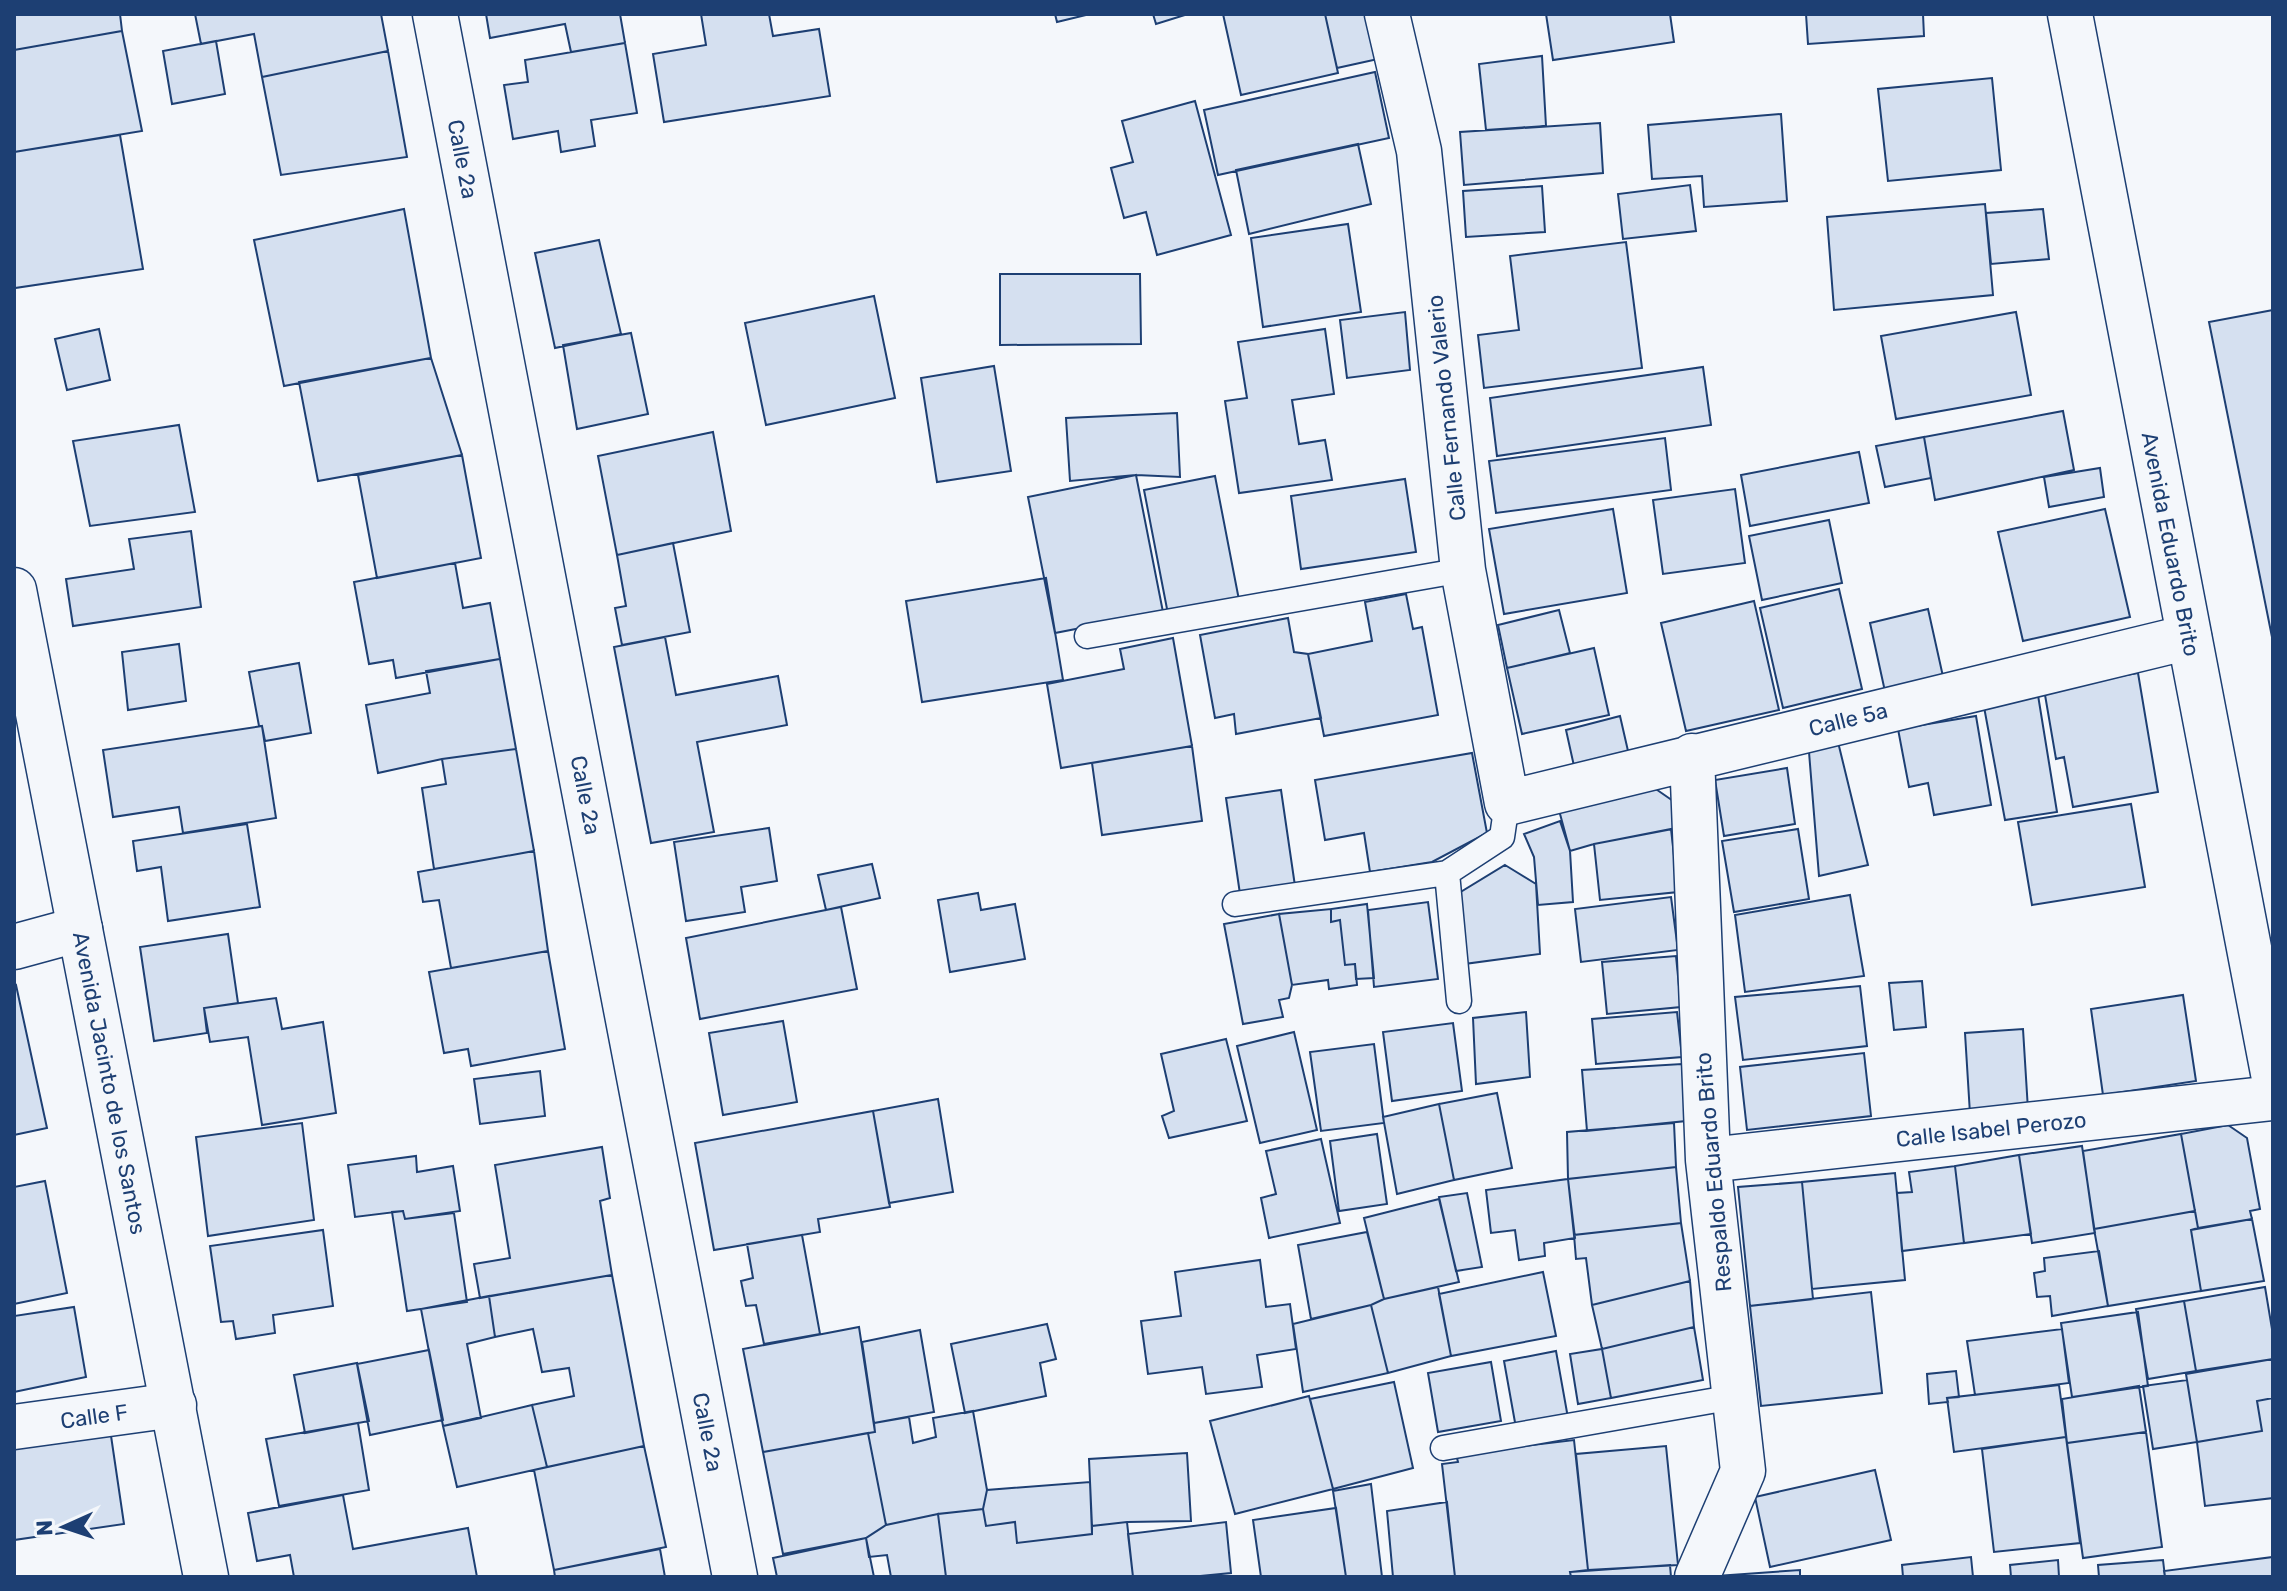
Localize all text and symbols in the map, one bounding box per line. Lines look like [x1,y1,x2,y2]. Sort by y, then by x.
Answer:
street label: Calle 2a [442,117,483,201]
street label: Calle Fernando Valerio [1421,294,1472,522]
street label: Avenida Eduardo Brito [2136,430,2206,659]
street label: Calle 5a [1806,697,1890,742]
street label: Calle 2a [565,753,606,837]
street label: Avenida Jacinto de los Santos [67,930,152,1237]
street label: Respaldo Eduardo Brito [1690,1051,1737,1293]
street label: Calle Isabel Perozo [1894,1106,2088,1153]
street label: Calle 2a [687,1390,728,1474]
street label: Calle F [58,1398,130,1435]
north arrow [24,1487,104,1567]
text: N [31,1519,58,1537]

